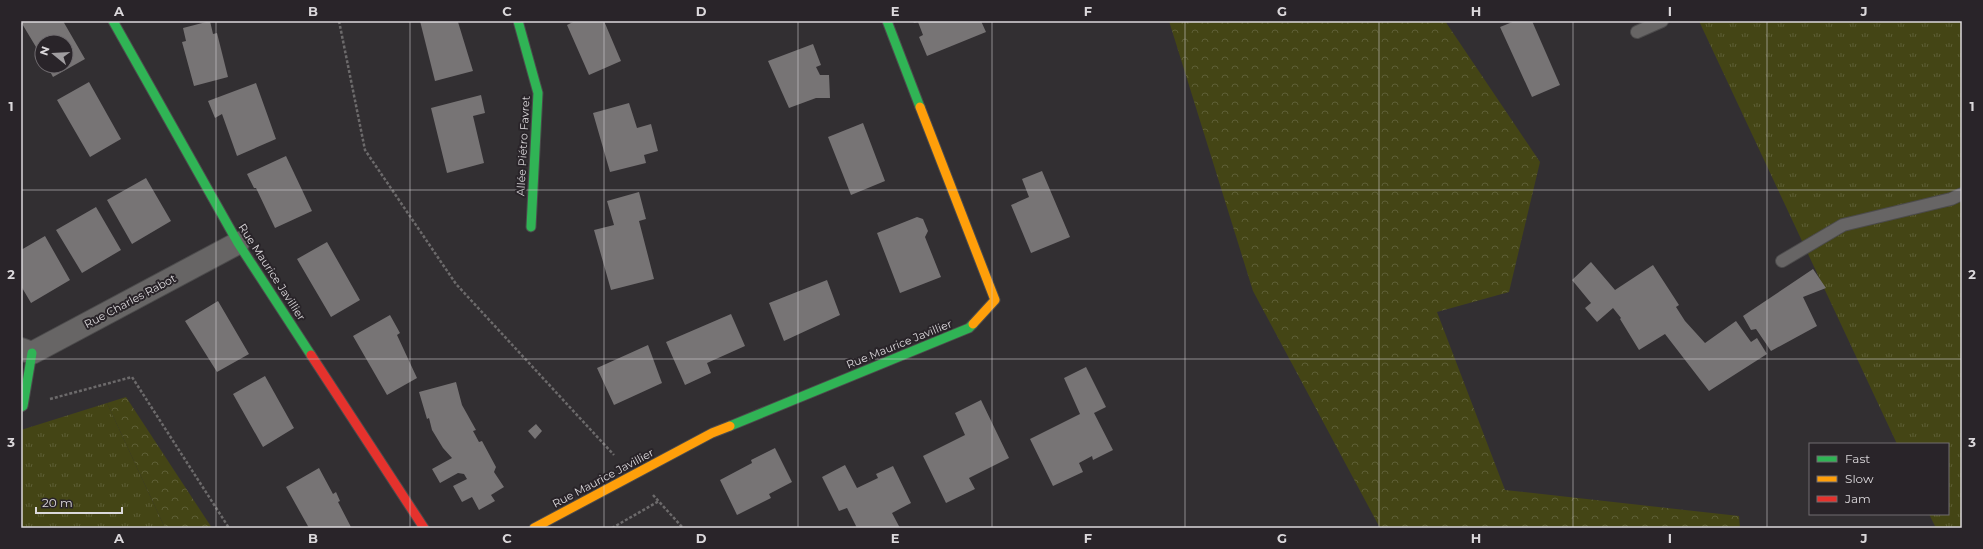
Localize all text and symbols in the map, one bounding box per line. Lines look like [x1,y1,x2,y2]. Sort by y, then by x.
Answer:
text: A [113,3,125,19]
text: B [308,3,318,19]
text: C [502,3,512,19]
text: D [696,3,707,19]
text: E [891,3,900,19]
text: F [1084,3,1092,19]
text: G [1277,3,1287,19]
text: H [1471,3,1481,19]
text: I [1668,3,1672,19]
text: J [1859,3,1868,19]
north arrow [34,34,74,74]
text: N [36,45,53,57]
street label: Allée Piétro Favret [513,95,533,197]
text: 1 [8,98,14,114]
text: 1 [1969,98,1975,114]
street label: Rue Maurice Javillier [235,221,309,323]
text: 2 [7,266,15,282]
text: 2 [1968,266,1976,282]
street label: Rue Charles Rabot [82,271,179,331]
street label: Rue Maurice Javillier [844,316,954,372]
text: 3 [6,434,15,450]
text: 3 [1967,434,1976,450]
legend [1809,443,1949,515]
street label: Rue Maurice Javillier [550,445,656,511]
text: Fast [1845,451,1870,466]
text: Slow [1845,471,1874,486]
scale bar [36,489,122,515]
text: Jam [1844,491,1871,506]
text: 20 m [42,495,73,510]
text: A [113,530,125,546]
text: B [308,530,318,546]
text: C [502,530,512,546]
text: D [696,530,707,546]
text: E [891,530,900,546]
text: F [1084,530,1092,546]
text: G [1277,530,1287,546]
text: H [1471,530,1481,546]
text: I [1668,530,1672,546]
text: J [1859,530,1868,546]

